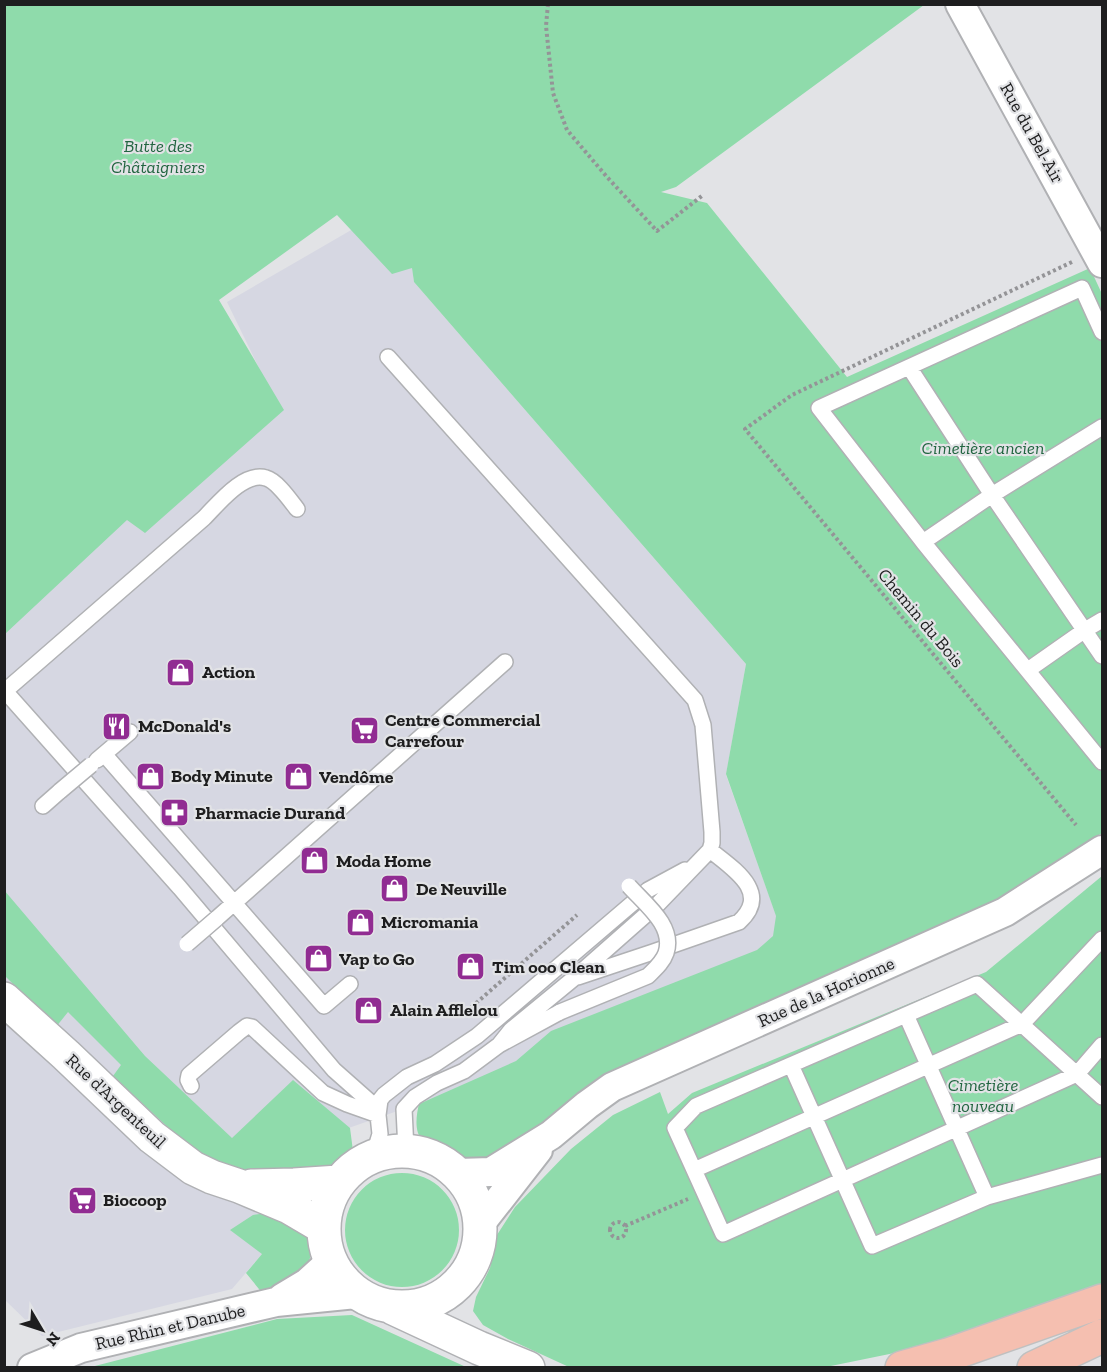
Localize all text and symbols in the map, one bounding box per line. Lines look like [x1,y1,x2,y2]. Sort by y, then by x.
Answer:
street label: Rue du Bel-Air [995,79,1069,187]
park label: Butte des Châtaigniers [111,135,205,178]
park label: Cimetière ancien [922,437,1044,459]
street label: Chemin du Bois [873,564,969,672]
shop icon: Action [165,656,197,688]
place label: Action [202,661,256,683]
place label: Centre Commercial Carrefour [385,709,540,752]
restaurant icon: McDonald's [101,710,133,742]
supermarket icon: Centre Commercial Carrefour [348,714,380,746]
place label: McDonald's [138,715,231,737]
shop icon: Body Minute [134,760,166,792]
shop icon: Vendôme [282,761,314,793]
place label: Body Minute [171,765,273,787]
place label: Vendôme [319,766,394,788]
pharmacy icon: Pharmacie Durand [158,797,190,829]
place label: Pharmacie Durand [195,802,346,824]
shop icon: Moda Home [299,845,331,877]
place label: Moda Home [336,850,432,872]
shop icon: De Neuville [379,873,411,905]
place label: De Neuville [416,878,507,900]
shop icon: Micromania [344,906,376,938]
place label: Micromania [381,911,478,933]
shop icon: Vap to Go [302,943,334,975]
place label: Vap to Go [339,948,415,970]
shop icon: Tim ooo Clean [455,951,487,983]
street label: Rue de la Horionne [754,952,898,1032]
place label: Tim ooo Clean [492,956,605,978]
shop icon: Alain Afflelou [353,994,385,1026]
place label: Alain Afflelou [390,999,498,1021]
street label: Rue d'Argenteuil [61,1049,171,1153]
park label: Cimetière nouveau [948,1074,1018,1117]
supermarket icon: Biocoop [66,1184,98,1216]
place label: Biocoop [103,1189,167,1211]
street label: Rue Rhin et Danube [93,1299,247,1355]
north arrow [12,1300,72,1360]
text: N [42,1328,64,1350]

